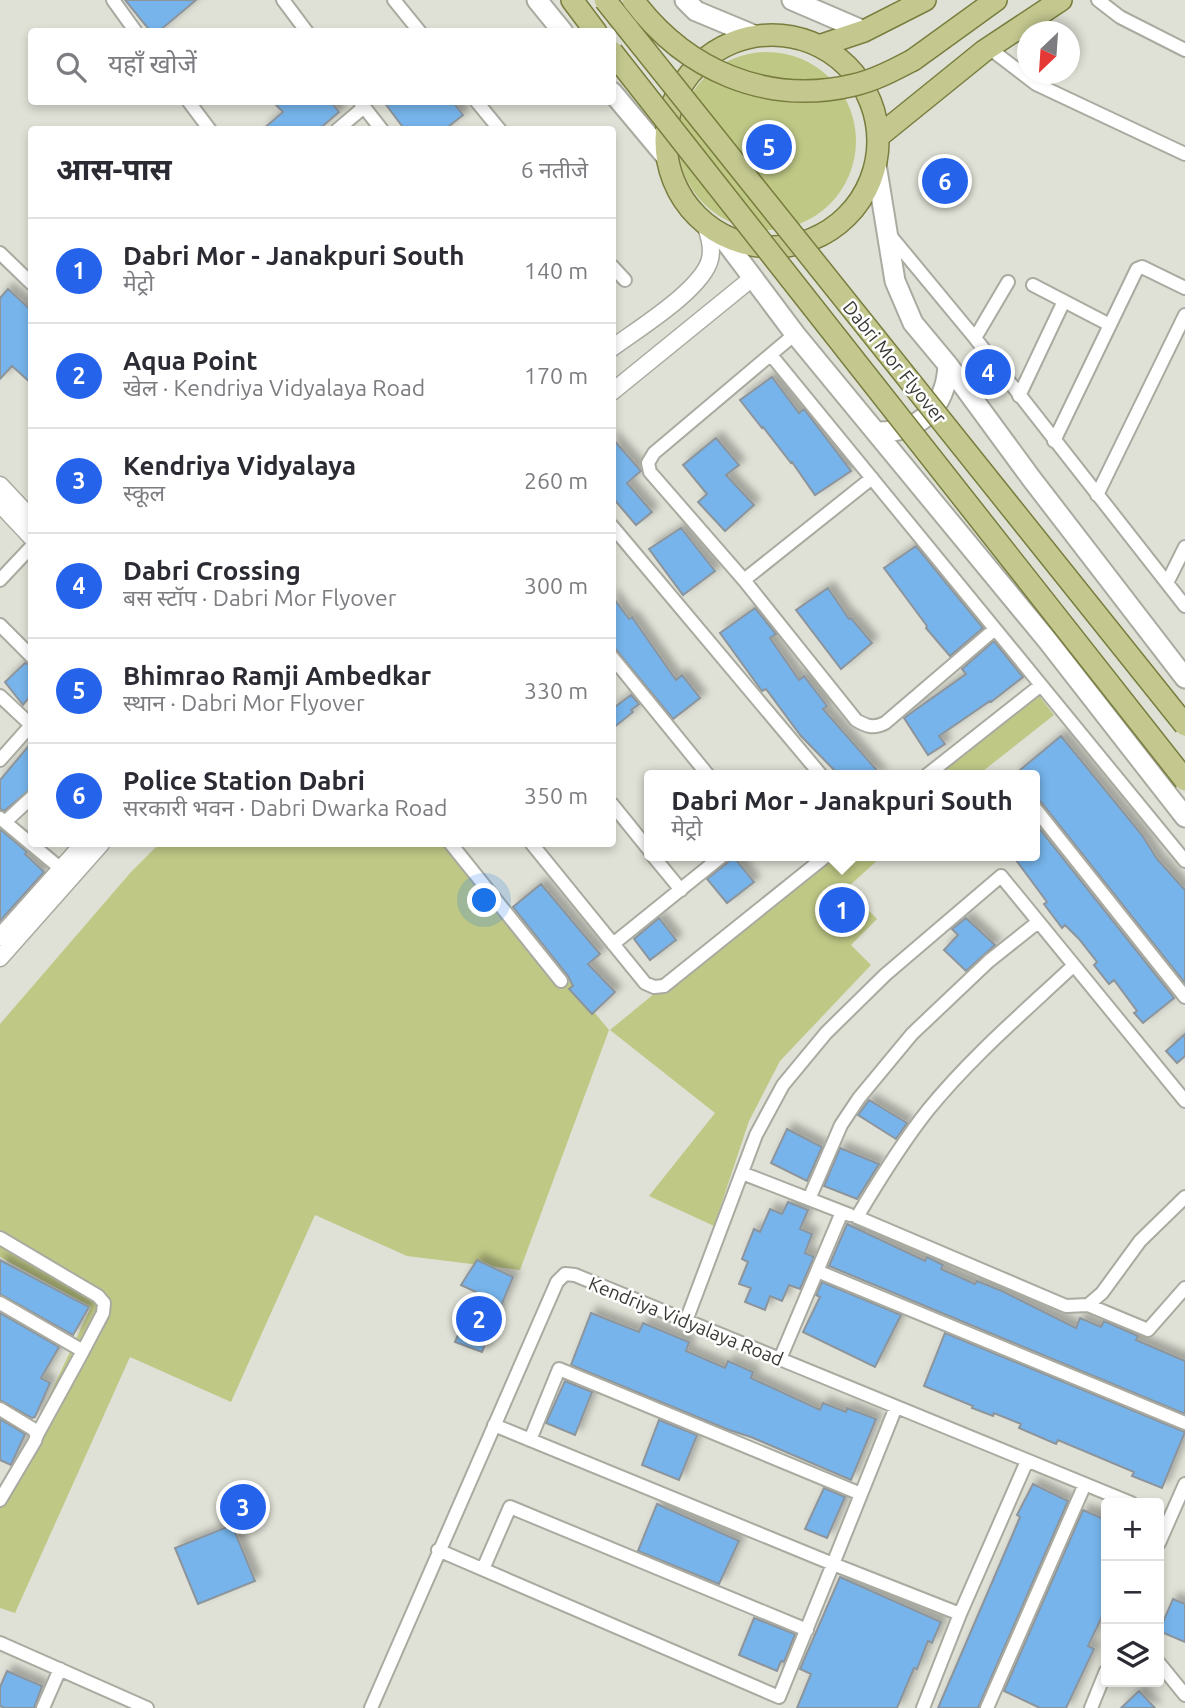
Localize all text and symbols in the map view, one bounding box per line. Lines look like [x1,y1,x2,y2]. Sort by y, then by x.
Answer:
north arrow [1017,21,1080,84]
search box [28,28,616,105]
icon: search [52,48,90,86]
text: यहाँ खोजें [108,49,197,78]
pin: 5 [746,121,792,173]
text: आस-पास [56,152,172,186]
pin: 6 [922,155,968,207]
text: 6 नतीजे [521,157,588,182]
text: Dabri Mor - Janakpuri South [123,241,464,270]
text: 1 [73,258,85,283]
text: 140 m [524,258,588,283]
text: मेट्रो [123,270,154,295]
street label: Dabri Mor Flyover [839,296,951,428]
text: Aqua Point [123,346,258,375]
pin: 4 [965,346,1011,398]
text: 2 [73,363,85,388]
text: 170 m [524,363,588,388]
text: खेल · Kendriya Vidyalaya Road [123,375,425,400]
text: Kendriya Vidyalaya [123,451,356,480]
text: 3 [73,468,85,493]
text: 260 m [524,468,588,493]
text: स्कूल [123,480,165,505]
text: Dabri Crossing [123,556,301,585]
text: 4 [73,573,85,598]
text: 300 m [524,573,588,598]
text: बस स्टॉप · Dabri Mor Flyover [123,585,396,610]
text: Bhimrao Ramji Ambedkar [123,661,431,690]
text: 5 [73,678,85,703]
text: 330 m [524,678,588,703]
text: स्थान · Dabri Mor Flyover [123,690,365,715]
text: Police Station Dabri [123,766,365,795]
popup [644,770,1040,861]
text: 6 [73,783,85,808]
text: 350 m [524,783,588,808]
text: Dabri Mor - Janakpuri South [671,786,1013,815]
text: सरकारी भवन · Dabri Dwarka Road [123,795,448,820]
text: मेट्रो [671,815,703,840]
your location [467,883,501,917]
pin: 1 [819,884,865,936]
street label: Kendriya Vidyalaya Road [585,1272,787,1370]
pin: 2 [456,1293,502,1345]
pin: 3 [220,1481,266,1533]
map controls [1101,1498,1164,1687]
button: + [1101,1498,1164,1561]
button: − [1101,1561,1164,1624]
button: layers [1101,1624,1164,1687]

